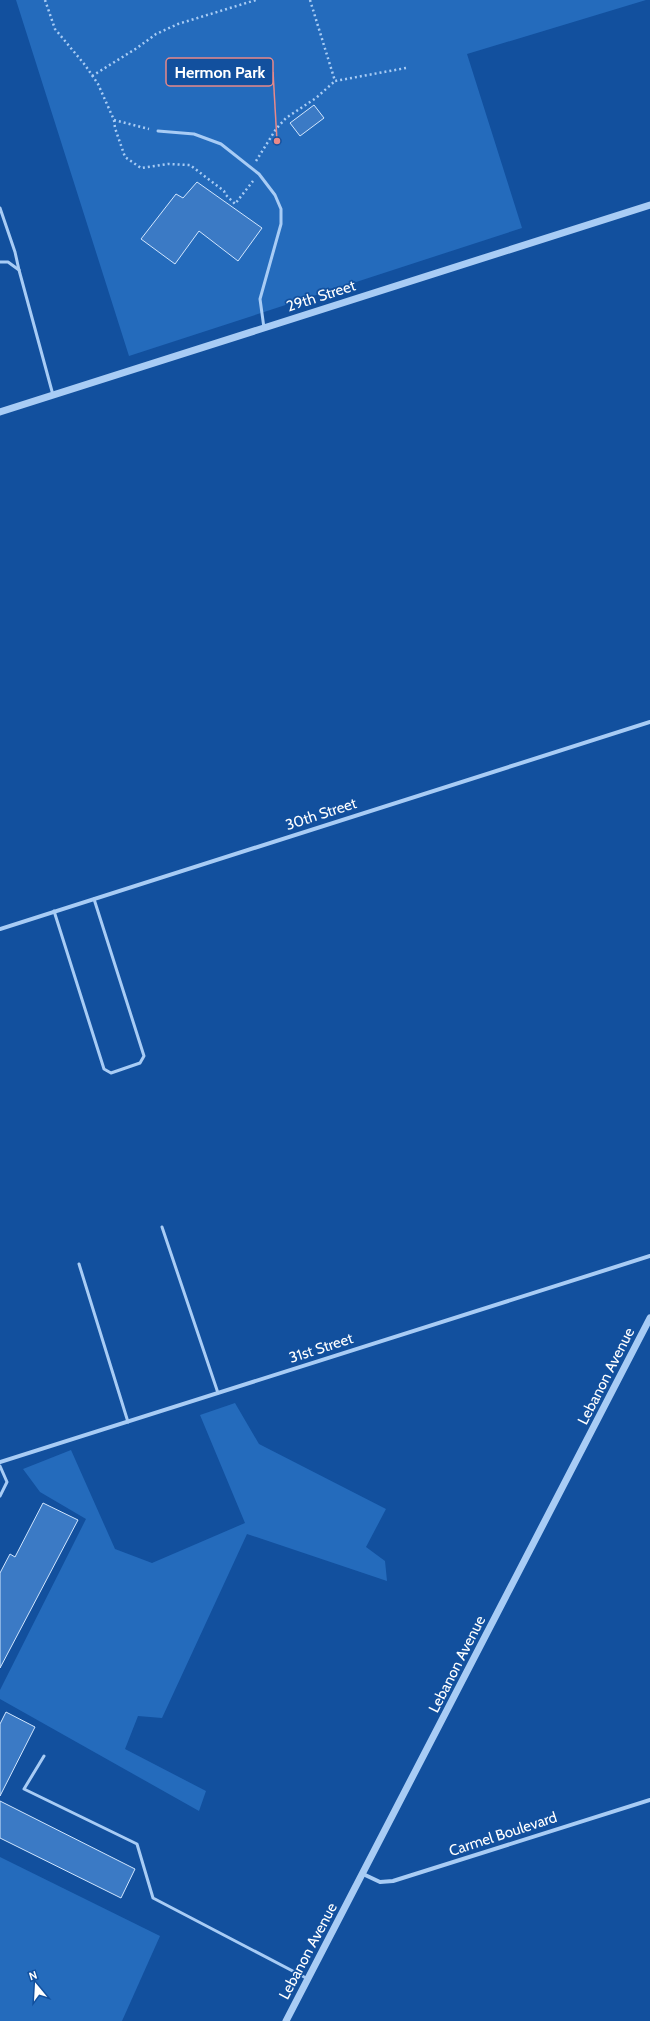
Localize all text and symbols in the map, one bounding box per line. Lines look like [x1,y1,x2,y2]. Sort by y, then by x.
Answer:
callout: Hermon Park [166,58,273,86]
text: Hermon Park [175,63,266,82]
street label: 29th Street [284,276,358,316]
street label: 30th Street [283,794,359,834]
street label: Lebanon Avenue [574,1324,638,1428]
street label: 31st Street [287,1329,355,1367]
street label: Lebanon Avenue [425,1612,489,1716]
street label: Carmel Boulevard [447,1808,559,1860]
street label: Lebanon Avenue [275,1899,341,2002]
north arrow [16,1965,56,2005]
text: N [27,1968,39,1983]

